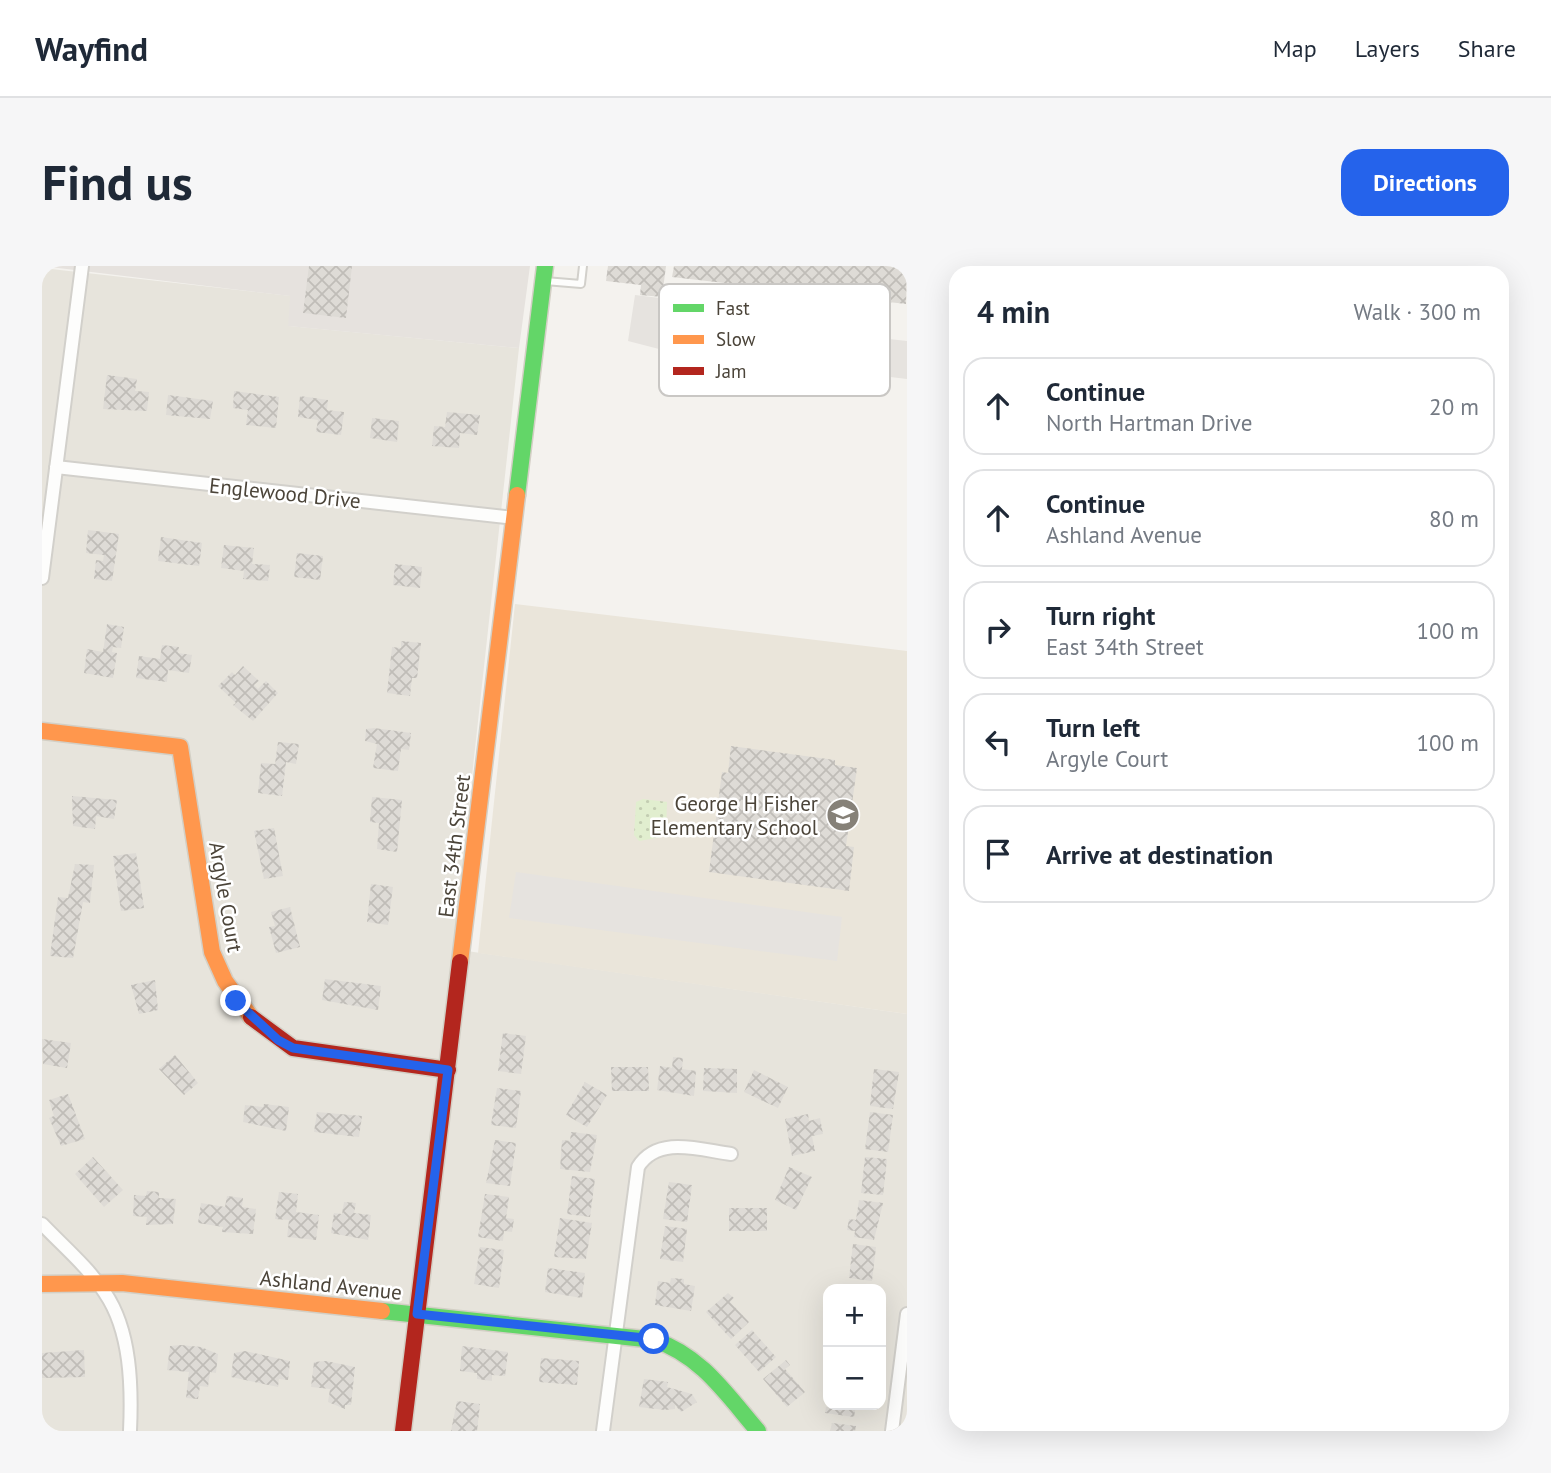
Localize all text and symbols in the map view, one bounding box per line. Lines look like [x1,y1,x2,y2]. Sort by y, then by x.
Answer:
text: Wayfind [35,27,148,70]
text: Map [1273,33,1317,64]
text: Layers [1355,33,1420,64]
text: Share [1458,33,1516,64]
button: Directions [1341,149,1509,216]
text: Find us [42,150,193,214]
legend [659,284,890,396]
text: 4 min [977,292,1050,331]
text: Fast [716,296,750,320]
text: Walk · 300 m [1354,297,1481,326]
text: Slow [716,327,756,351]
text: Jam [715,359,746,383]
text: Continue [1046,375,1145,408]
icon: ahead [979,387,1017,425]
text: 20 m [1429,392,1479,421]
text: North Hartman Drive [1046,408,1252,437]
street label: Englewood Drive [208,472,362,514]
text: Continue [1046,487,1145,520]
icon: ahead [979,499,1017,537]
text: 80 m [1429,504,1479,533]
text: Ashland Avenue [1046,520,1202,549]
text: Turn right [1046,599,1155,632]
icon: right [979,611,1017,649]
text: 100 m [1417,616,1479,645]
text: East 34th Street [1046,632,1204,661]
text: Turn left [1046,711,1140,744]
icon: left [979,723,1017,761]
text: 100 m [1417,728,1479,757]
text: Argyle Court [1046,744,1168,773]
street label: East 34th Street [432,773,476,919]
place label: George H Fisher Elementary School [651,790,818,841]
school or university icon: George H Fisher Elementary School [824,796,862,834]
icon: arrive [979,835,1017,873]
text: Arrive at destination [1046,838,1273,871]
street label: Argyle Court [203,840,249,954]
route end [220,985,251,1016]
street label: Ashland Avenue [259,1264,403,1306]
map controls [823,1284,886,1410]
button: + [823,1284,886,1347]
route start [638,1323,669,1354]
button: − [823,1347,886,1410]

